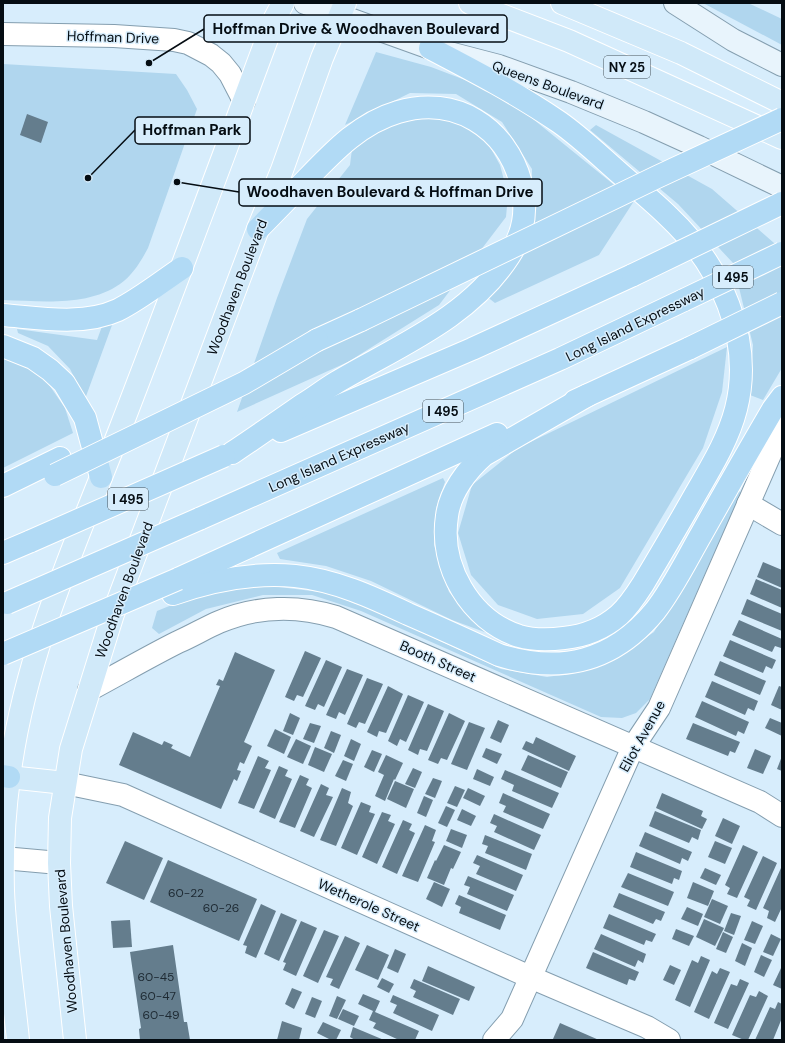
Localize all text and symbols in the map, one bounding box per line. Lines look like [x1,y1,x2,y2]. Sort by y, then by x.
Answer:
callout: Hoffman Drive & Woodhaven Boulevard [204,15,507,42]
text: Hoffman Drive & Woodhaven Boulevard [212,19,500,39]
street label: Hoffman Drive [67,26,160,48]
street label: Queens Boulevard [490,56,606,114]
road number: NY 25 [604,56,650,78]
callout: Hoffman Park [135,117,250,144]
text: Hoffman Park [143,120,242,140]
callout: Woodhaven Boulevard & Hoffman Drive [239,179,542,206]
text: Woodhaven Boulevard & Hoffman Drive [246,182,534,202]
street label: Woodhaven Boulevard [203,216,271,358]
road number: I 495 [713,266,753,288]
street label: Long Island Expressway [563,282,708,366]
road number: I 495 [423,400,463,422]
street label: Long Island Expressway [266,418,412,496]
road number: I 495 [108,488,148,510]
street label: Woodhaven Boulevard [91,519,157,661]
street label: Booth Street [397,636,479,686]
street label: Eliot Avenue [615,697,669,775]
street label: Woodhaven Boulevard [51,868,81,1014]
street label: Wetherole Street [315,874,423,936]
house number: 60-22 [168,885,204,901]
house number: 60-26 [203,900,239,916]
house number: 60-45 [138,969,174,985]
house number: 60-47 [140,988,176,1004]
house number: 60-49 [142,1007,180,1023]

